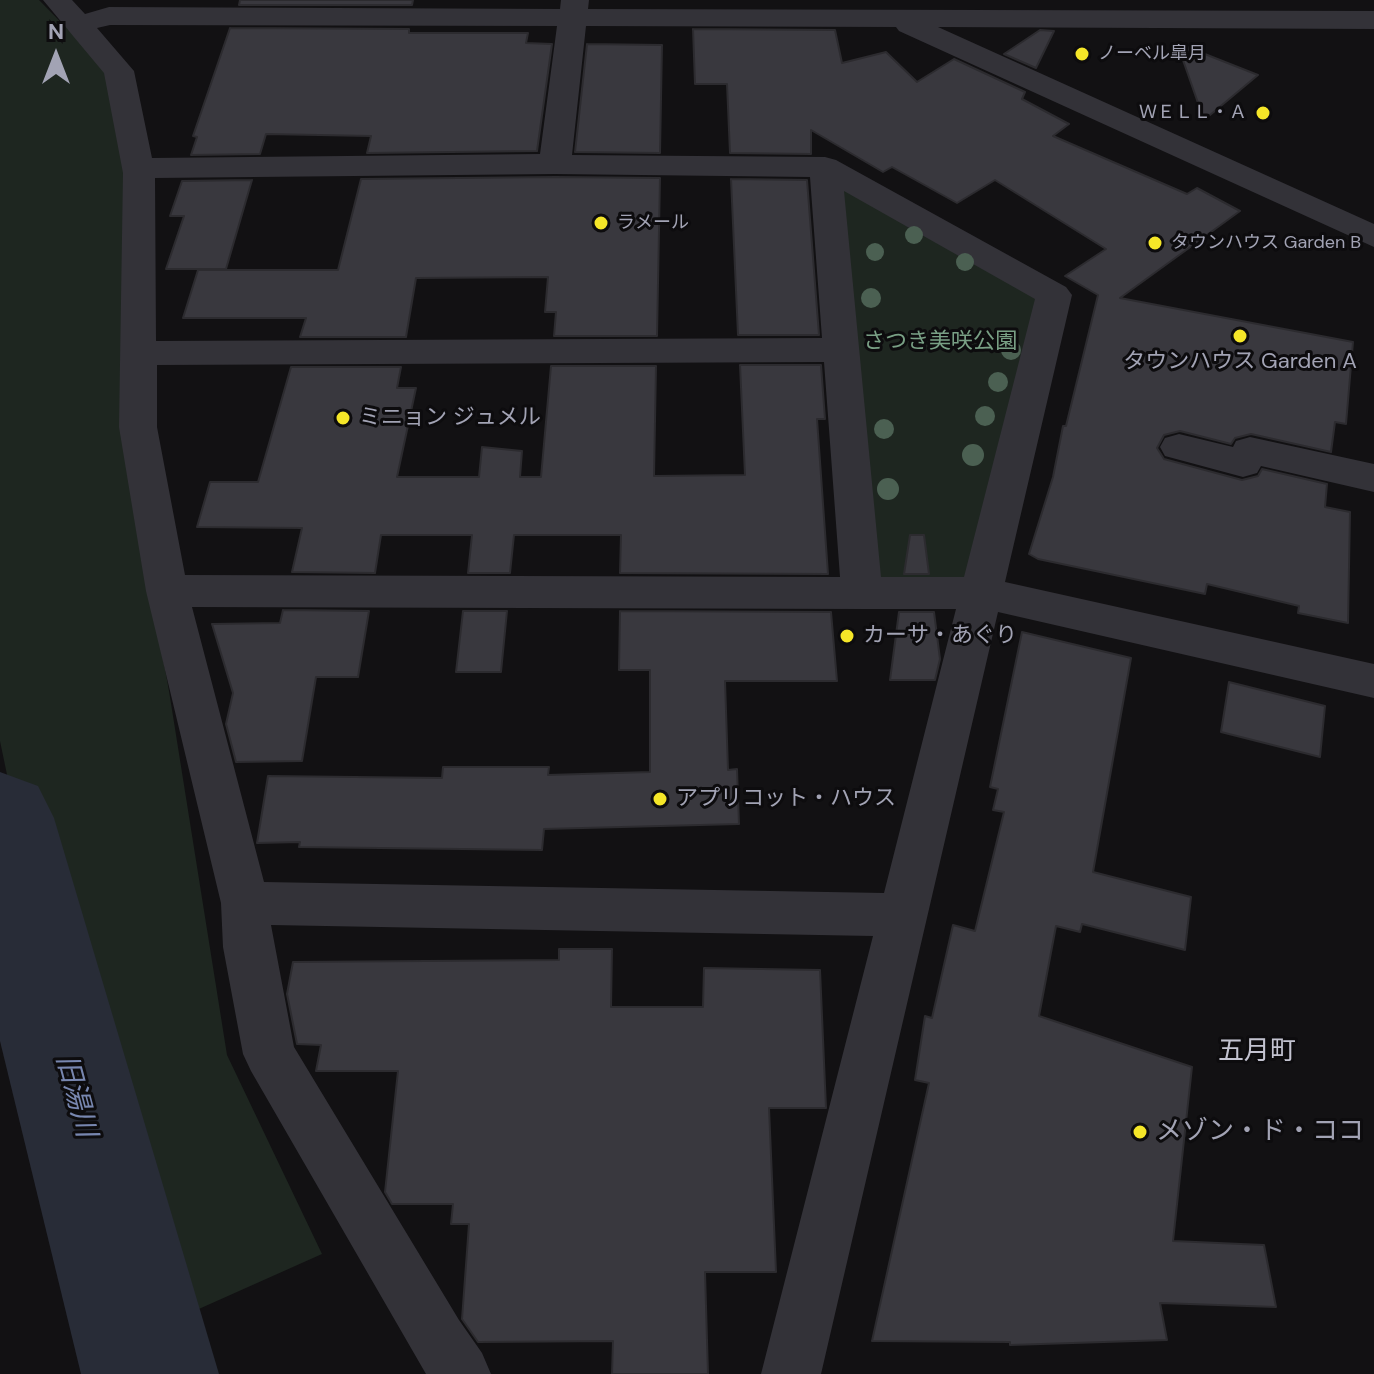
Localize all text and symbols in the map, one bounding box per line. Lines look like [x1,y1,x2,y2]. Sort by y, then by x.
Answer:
north arrow [16,16,96,96]
text: N [48,17,64,46]
place label: ノーベル皐月 [1098,43,1206,65]
marker: ノーベル皐月 [1073,45,1091,63]
place label: ＷＥＬＬ・Ａ [1139,102,1247,124]
marker: ＷＥＬＬ・Ａ [1254,104,1272,122]
place label: ラメール [617,212,689,234]
marker: ラメール [592,214,610,232]
place label: タウンハウス Garden B [1171,232,1361,254]
marker: タウンハウス Garden B [1146,234,1164,252]
marker: タウンハウス Garden A [1231,327,1249,345]
park label: さつき美咲公園 [863,329,1017,355]
place label: タウンハウス Garden A [1123,349,1357,375]
place label: ミニョン ジュメル [359,405,541,431]
marker: ミニョン ジュメル [334,409,352,427]
place label: カーサ・あぐり [863,623,1017,649]
marker: カーサ・あぐり [838,627,856,645]
place label: アプリコット・ハウス [676,786,896,812]
marker: アプリコット・ハウス [651,790,669,808]
district label: 五月町 [1218,1036,1296,1068]
water label: 旧湯川 [48,1051,102,1141]
place label: メゾン・ド・ココ [1156,1116,1364,1148]
marker: メゾン・ド・ココ [1131,1123,1149,1141]

